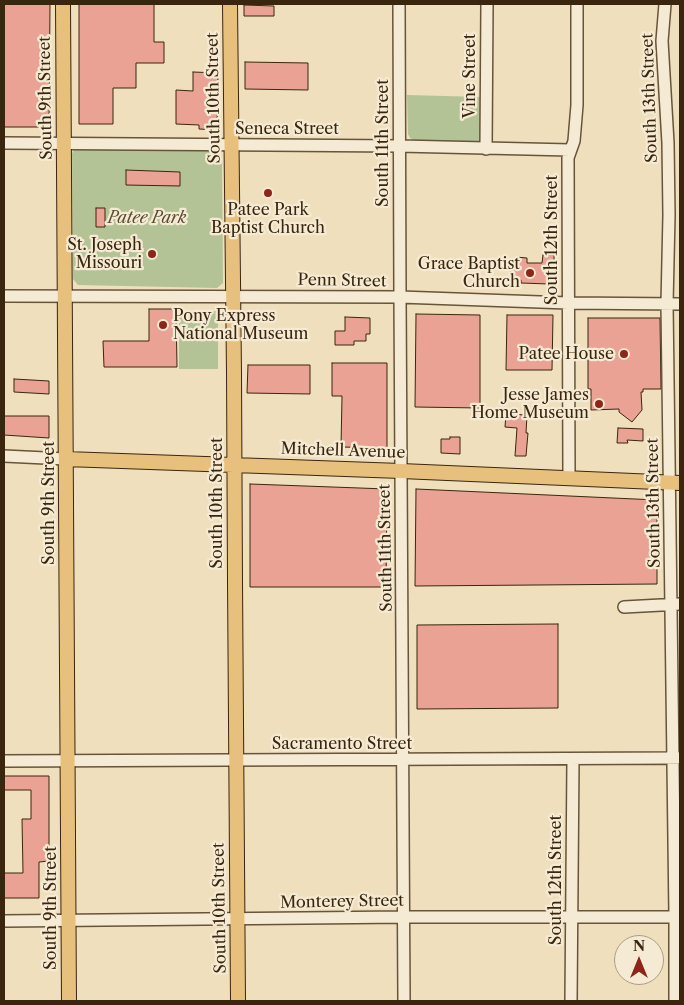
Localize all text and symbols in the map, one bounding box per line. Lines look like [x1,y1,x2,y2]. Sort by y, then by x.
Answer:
street label: South 10th Street [203,32,225,164]
street label: South 13th Street [638,33,662,163]
street label: Vine Street [460,34,480,118]
street label: South 9th Street [35,36,57,160]
street label: South 11th Street [373,79,393,207]
street label: Seneca Street [235,119,339,139]
street label: South 12th Street [542,175,562,305]
marker: Patee Park Baptist Church [262,187,274,199]
place label: Patee Park Baptist Church [211,200,325,238]
park label: Patee Park [108,208,186,228]
place label: St. Joseph Missouri [67,235,142,273]
marker: St. Joseph Missouri [146,248,158,260]
place label: Grace Baptist Church [418,254,520,292]
marker: Grace Baptist Church [524,267,536,279]
street label: Penn Street [297,271,387,291]
place label: Pony Express National Museum [173,306,308,344]
marker: Pony Express National Museum [157,319,169,331]
place label: Patee House [518,344,614,364]
marker: Patee House [618,348,630,360]
place label: Jesse James Home Museum [471,385,589,423]
marker: Jesse James Home Museum [593,398,605,410]
street label: South 10th Street [207,437,227,569]
street label: South 13th Street [643,438,665,568]
street label: Mitchell Avenue [280,439,406,463]
street label: South 9th Street [39,441,59,565]
street label: South 11th Street [375,484,397,612]
street label: Sacramento Street [272,734,412,754]
street label: South 12th Street [546,815,566,945]
street label: South 10th Street [209,842,231,974]
street label: South 9th Street [41,846,61,970]
street label: Monterey Street [280,891,404,913]
north arrow [614,935,664,985]
text: N [633,937,645,955]

